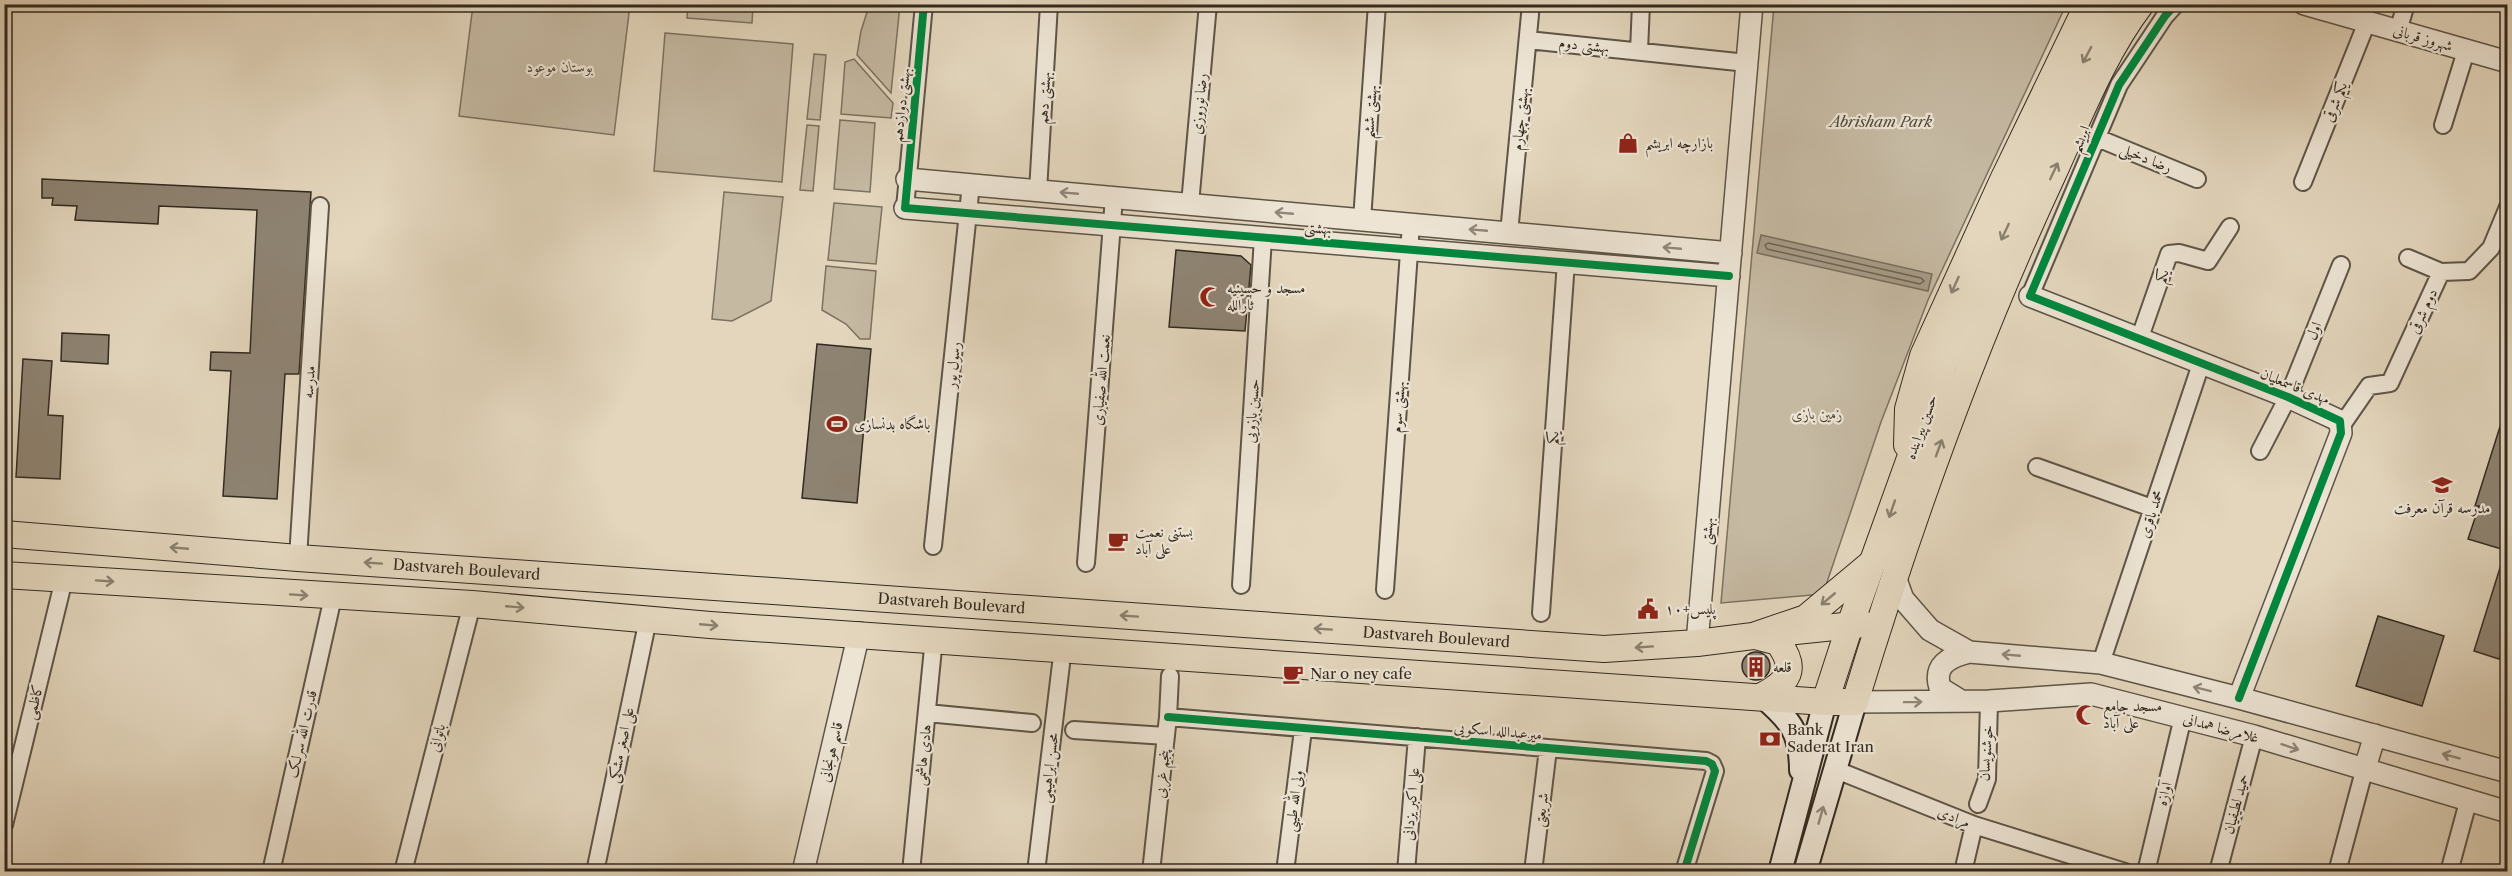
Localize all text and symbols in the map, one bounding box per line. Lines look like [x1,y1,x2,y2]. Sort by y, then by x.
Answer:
street label: شهروز قربانی [2391,20,2455,56]
street label: بهشتی دوم [1557,32,1610,61]
one-way arrow [2081,46,2093,64]
park label: بوستان موعود [527,57,593,76]
street label: بهشتی دوازدهم [887,67,919,144]
street label: بهشتی دهم [1033,71,1059,125]
street label: رضا نوروزی [1186,73,1211,135]
street label: یکم شرقی [2318,78,2356,126]
street label: بهشتی ششم [1358,84,1387,140]
street label: بهشتی چهارم [1507,86,1536,152]
park label: Abrisham Park [1828,112,1932,131]
street label: ابریشم [2065,122,2099,158]
shop icon: بازارچه ابریشم [1616,131,1640,155]
place label: بازارچه ابریشم [1645,133,1713,158]
street label: رضا دخیلی [2117,139,2175,178]
one-way arrow [2049,163,2060,181]
one-way arrow [1059,187,1079,198]
one-way arrow [1274,207,1294,218]
street label: بهشتی [1303,217,1333,240]
one-way arrow [1998,222,2010,240]
one-way arrow [1469,224,1489,235]
one-way arrow [1663,242,1683,253]
street label: یکم [2150,265,2178,287]
one-way arrow [1949,276,1960,294]
place label: مسجد و حسینیه ثارالله [1227,278,1305,314]
mosque icon: مسجد و حسینیه ثارالله [1198,285,1222,309]
street label: دوم شرقی [2404,285,2445,338]
street label: اول [2301,319,2326,343]
street label: نعمت الله صفیاری [1085,333,1114,426]
street label: رسول پور [940,341,966,391]
street label: مهدی قاسمعلیان [2257,363,2333,409]
street label: مدرسه [298,365,319,399]
street label: حسین بازویی [1240,378,1264,444]
street label: بهشتی سوم [1386,380,1413,434]
street label: حسین پیراینده [1900,392,1943,463]
park label: زمین بازی [1791,404,1843,423]
sports icon: باشگاه بدنسازی [825,412,849,436]
place label: باشگاه بدنسازی [854,414,931,433]
street label: یکم [1543,430,1568,446]
one-way arrow [1934,439,1945,458]
school or university icon: مدرسه قرآن معرفت [2430,473,2454,497]
street label: محمد باقری [2134,487,2168,541]
place label: مدرسه قرآن معرفت [2394,498,2490,518]
one-way arrow [1885,499,1896,518]
street label: بهشتی [1696,516,1719,546]
place label: بستنی نعمت علی آباد [1135,522,1193,560]
cafe icon: بستنی نعمت علی آباد [1106,529,1130,553]
one-way arrow [169,542,189,553]
street label: Dastvareh Boulevard [392,555,541,584]
one-way arrow [364,557,383,568]
one-way arrow [94,576,114,587]
street label: Dastvareh Boulevard [877,588,1026,618]
one-way arrow [289,589,309,600]
one-way arrow [1821,592,1836,606]
public building icon: پلیس+۱۰ [1636,597,1660,621]
place label: پلیس+۱۰ [1665,599,1717,620]
one-way arrow [504,602,524,613]
one-way arrow [1119,610,1139,621]
one-way arrow [699,619,719,630]
street label: Dastvareh Boulevard [1362,622,1511,651]
one-way arrow [1314,623,1334,634]
one-way arrow [1634,641,1654,652]
one-way arrow [2001,650,2021,661]
building icon: قلعه [1744,655,1768,679]
place label: قلعه [1773,657,1792,676]
cafe icon: Nar o ney cafe [1281,662,1305,686]
place label: Nar o ney cafe [1310,664,1412,683]
street label: کاظمی [20,682,49,722]
one-way arrow [2193,682,2212,694]
street label: قدرت الله سرلک [280,688,322,780]
one-way arrow [1903,696,1923,708]
place label: مسجد جامع علی آباد [2103,696,2162,734]
mosque icon: مسجد جامع علی آباد [2074,703,2098,727]
street label: علی اصغر مشکی [603,705,640,785]
street label: غلامرضا همدانی [2181,708,2261,749]
street label: میرعبدالله اسکویی [1453,717,1543,745]
street label: قاسم هونجانی [814,720,853,785]
place label: Bank Saderat Iran [1787,720,1875,756]
street label: باتوانی [424,722,449,754]
street label: هادی هاشمی [910,723,937,787]
street label: خوشنویسان [1974,724,1997,782]
bank icon: Bank Saderat Iran [1758,727,1782,751]
street label: محسن ابراهیمی [1035,732,1064,804]
one-way arrow [2280,742,2299,753]
street label: پنجم غربی [1150,747,1179,800]
one-way arrow [2442,750,2461,762]
street label: علی اکبر یزدانی [1398,766,1425,841]
street label: ولی الله طیبی [1278,769,1310,833]
street label: حمید لطیفیان [2218,772,2253,836]
street label: آوازه [2151,778,2176,808]
street label: شریعتی [1529,792,1554,828]
street label: مرادی [1934,802,1973,833]
one-way arrow [1816,806,1827,825]

